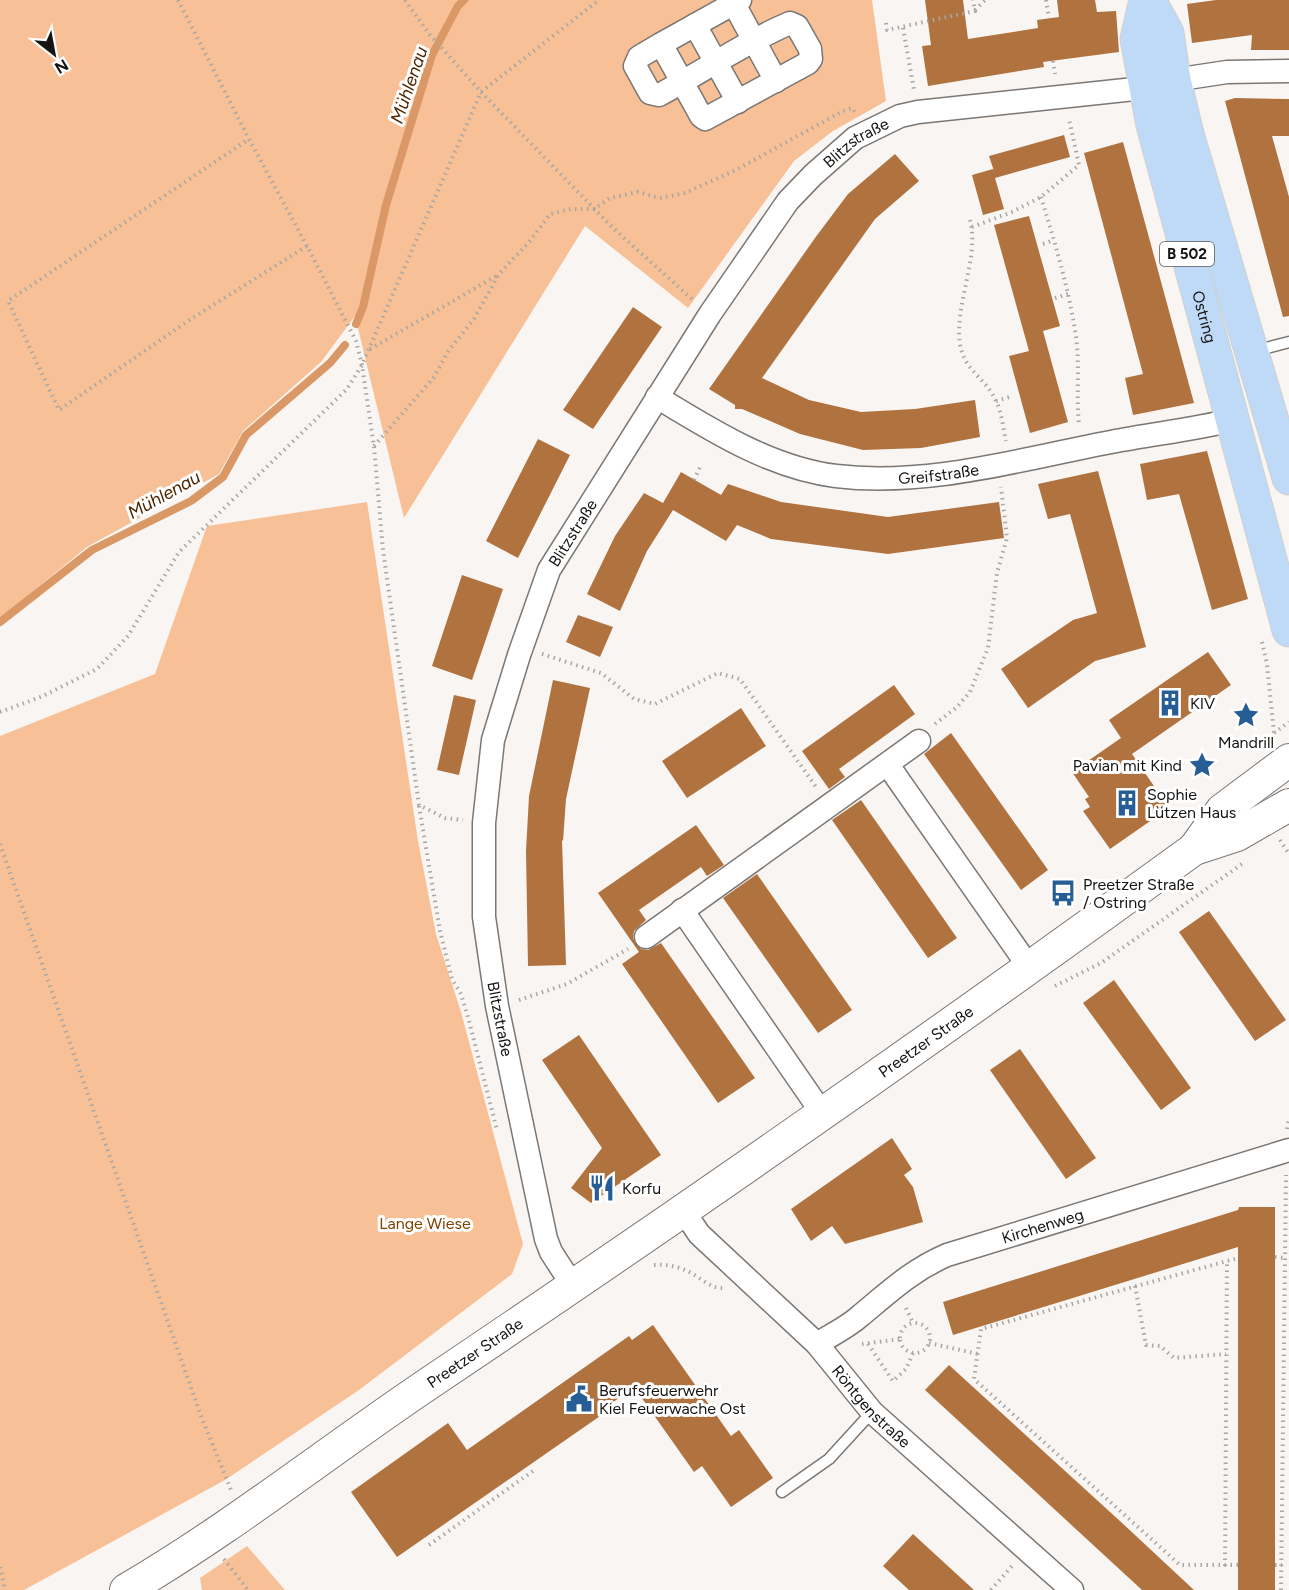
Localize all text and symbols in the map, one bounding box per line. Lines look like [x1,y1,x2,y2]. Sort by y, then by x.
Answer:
north arrow [24,24,84,84]
water label: Mühlenau [386,44,432,126]
text: N [51,55,72,78]
street label: Blitzstraße [819,113,892,171]
road number: B 502 [1160,242,1214,266]
street label: Ostring [1188,288,1221,345]
street label: Greifstraße [898,459,980,488]
water label: Mühlenau [124,466,204,524]
street label: Blitzstraße [544,495,601,570]
building icon: KIV [1155,688,1185,718]
place label: KIV [1190,694,1215,713]
place icon: Mandrill [1231,700,1261,730]
place label: Mandrill [1218,733,1274,752]
place icon: Pavian mit Kind [1187,750,1217,780]
place label: Pavian mit Kind [1073,756,1182,775]
place label: Sophie Lützen Haus [1147,785,1236,822]
building icon: Sophie Lützen Haus [1112,788,1142,818]
place label: Preetzer Straße / Ostring [1083,875,1195,912]
bus stop icon: Preetzer Straße / Ostring [1048,878,1078,908]
street label: Blitzstraße [483,980,517,1058]
street label: Preetzer Straße [875,1001,977,1081]
restaurant icon: Korfu [587,1173,617,1203]
place label: Korfu [622,1179,661,1198]
street label: Kirchenweg [999,1204,1086,1247]
park label: Lange Wiese [379,1214,471,1233]
street label: Preetzer Straße [423,1313,526,1392]
street label: Röntgenstraße [828,1361,915,1452]
place label: Berufsfeuerwehr Kiel Feuerwache Ost [599,1381,746,1418]
public building icon: Berufsfeuerwehr Kiel Feuerwache Ost [564,1384,594,1414]

